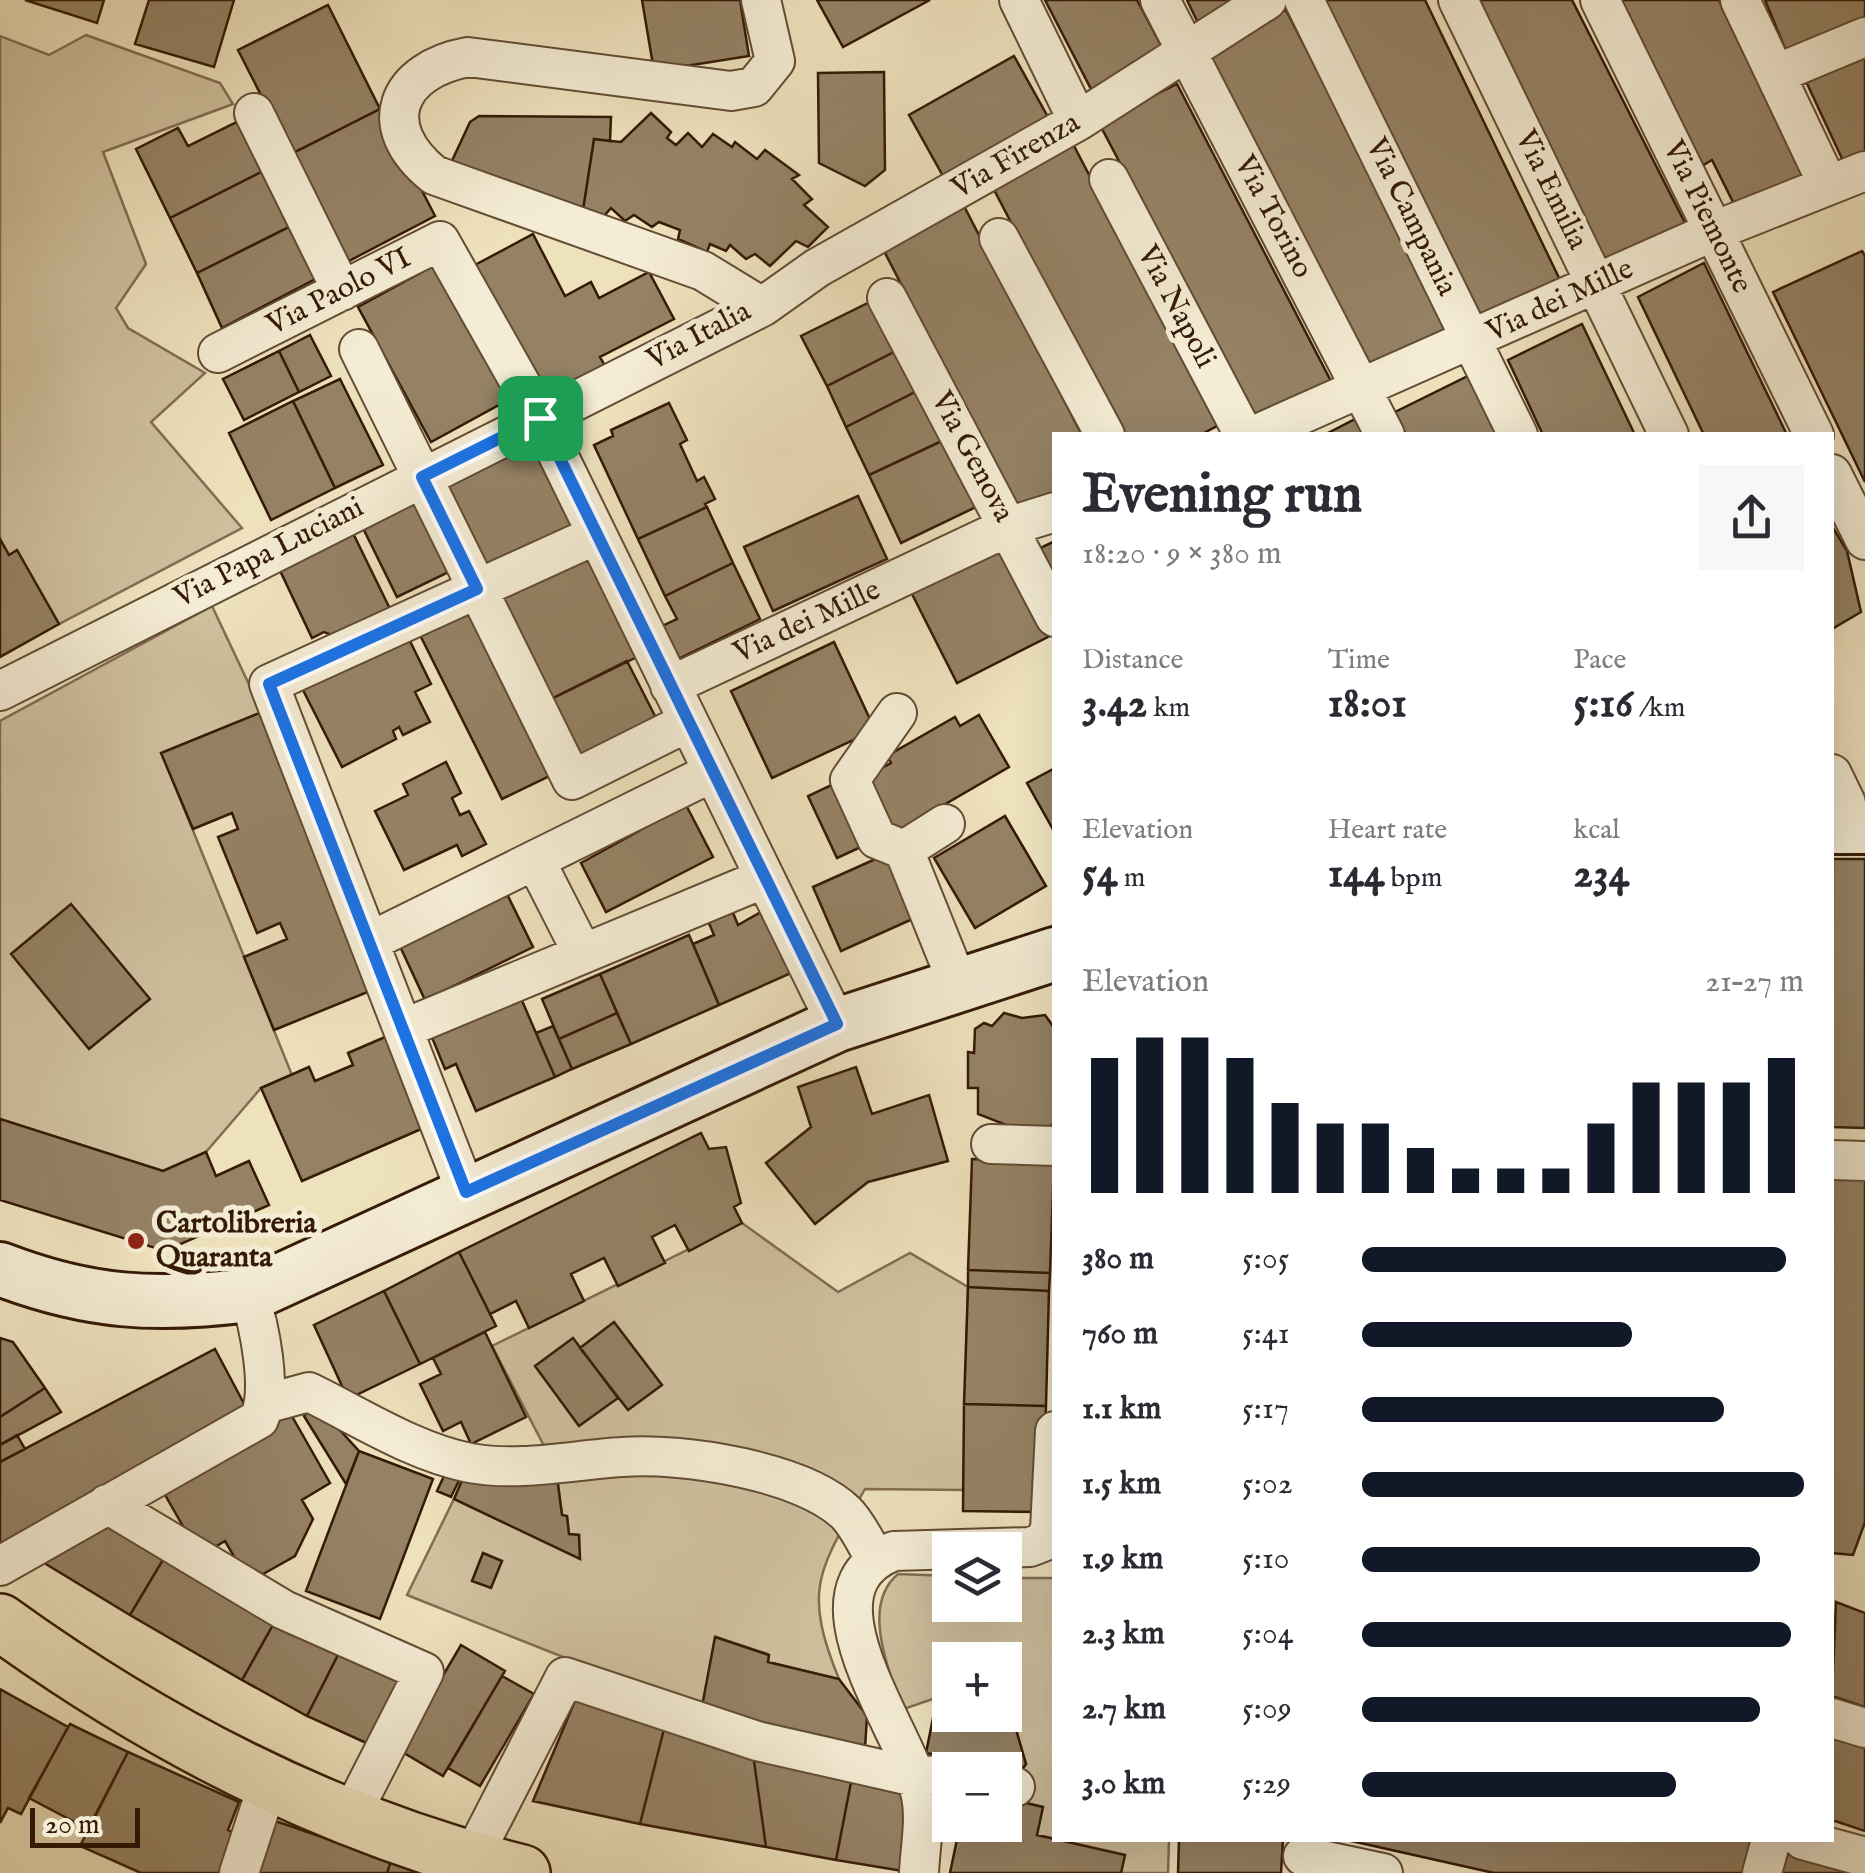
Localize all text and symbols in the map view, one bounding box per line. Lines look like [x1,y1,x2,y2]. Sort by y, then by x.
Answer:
street label: Via Firenza [944,104,1087,208]
street label: Via Emilia [1505,123,1596,256]
street label: Via Campania [1356,131,1466,302]
street label: Via Piemonte [1653,134,1760,300]
street label: Via Torino [1224,148,1321,285]
street label: Via Napoli [1127,238,1224,375]
street label: Via Paolo VI [260,239,417,345]
street label: Via dei Mille [1480,250,1640,352]
street label: Via Italia [640,293,758,380]
pin [498,376,583,461]
street label: Via Genova [921,384,1022,529]
icon: arrive [513,391,568,446]
text: Evening run [1082,461,1362,531]
button: share [1699,465,1804,570]
street label: Via Papa Luciani [167,489,370,618]
text: 18:20 · 9 × 380 m [1082,534,1282,575]
street label: Via dei Mille [727,571,887,673]
text: Distance [1082,643,1183,678]
text: Time [1328,643,1390,678]
text: Pace [1573,643,1626,678]
text: 3.42 [1082,678,1147,731]
text: 18:01 [1328,678,1407,731]
text: 5:16 [1573,678,1633,731]
text: km [1147,691,1190,726]
text: /km [1633,691,1685,726]
text: Elevation [1082,813,1193,848]
text: Heart rate [1328,813,1447,848]
text: kcal [1573,813,1620,848]
text: 54 [1082,848,1118,901]
text: 144 [1328,848,1384,901]
text: 234 [1573,848,1629,901]
text: m [1118,861,1145,896]
text: bpm [1384,861,1442,896]
text: Elevation [1082,962,1209,1003]
text: 21–27 m [1705,962,1804,1003]
place label: Cartolibreria Quaranta [156,1205,318,1277]
marker: Cartolibreria Quaranta [125,1230,147,1252]
text: 380 m [1082,1239,1154,1280]
text: 5:05 [1242,1239,1289,1280]
text: 760 m [1082,1314,1158,1355]
text: 5:41 [1242,1314,1290,1355]
text: 1.1 km [1082,1389,1162,1430]
text: 5:17 [1242,1389,1289,1430]
text: 1.5 km [1082,1464,1161,1505]
text: 5:02 [1242,1464,1293,1505]
map controls [932,1532,1022,1842]
button: layers [932,1532,1022,1622]
text: 1.9 km [1082,1539,1164,1580]
text: 5:10 [1242,1539,1290,1580]
text: 2.3 km [1082,1614,1165,1655]
text: 5:04 [1242,1614,1293,1655]
button: + [932,1642,1022,1732]
text: 2.7 km [1082,1689,1166,1730]
text: 5:09 [1242,1689,1292,1730]
button: − [932,1752,1022,1842]
text: 3.0 km [1082,1764,1165,1805]
text: 5:29 [1242,1764,1291,1805]
scale bar [30,1803,140,1848]
text: 20 m [45,1808,100,1843]

